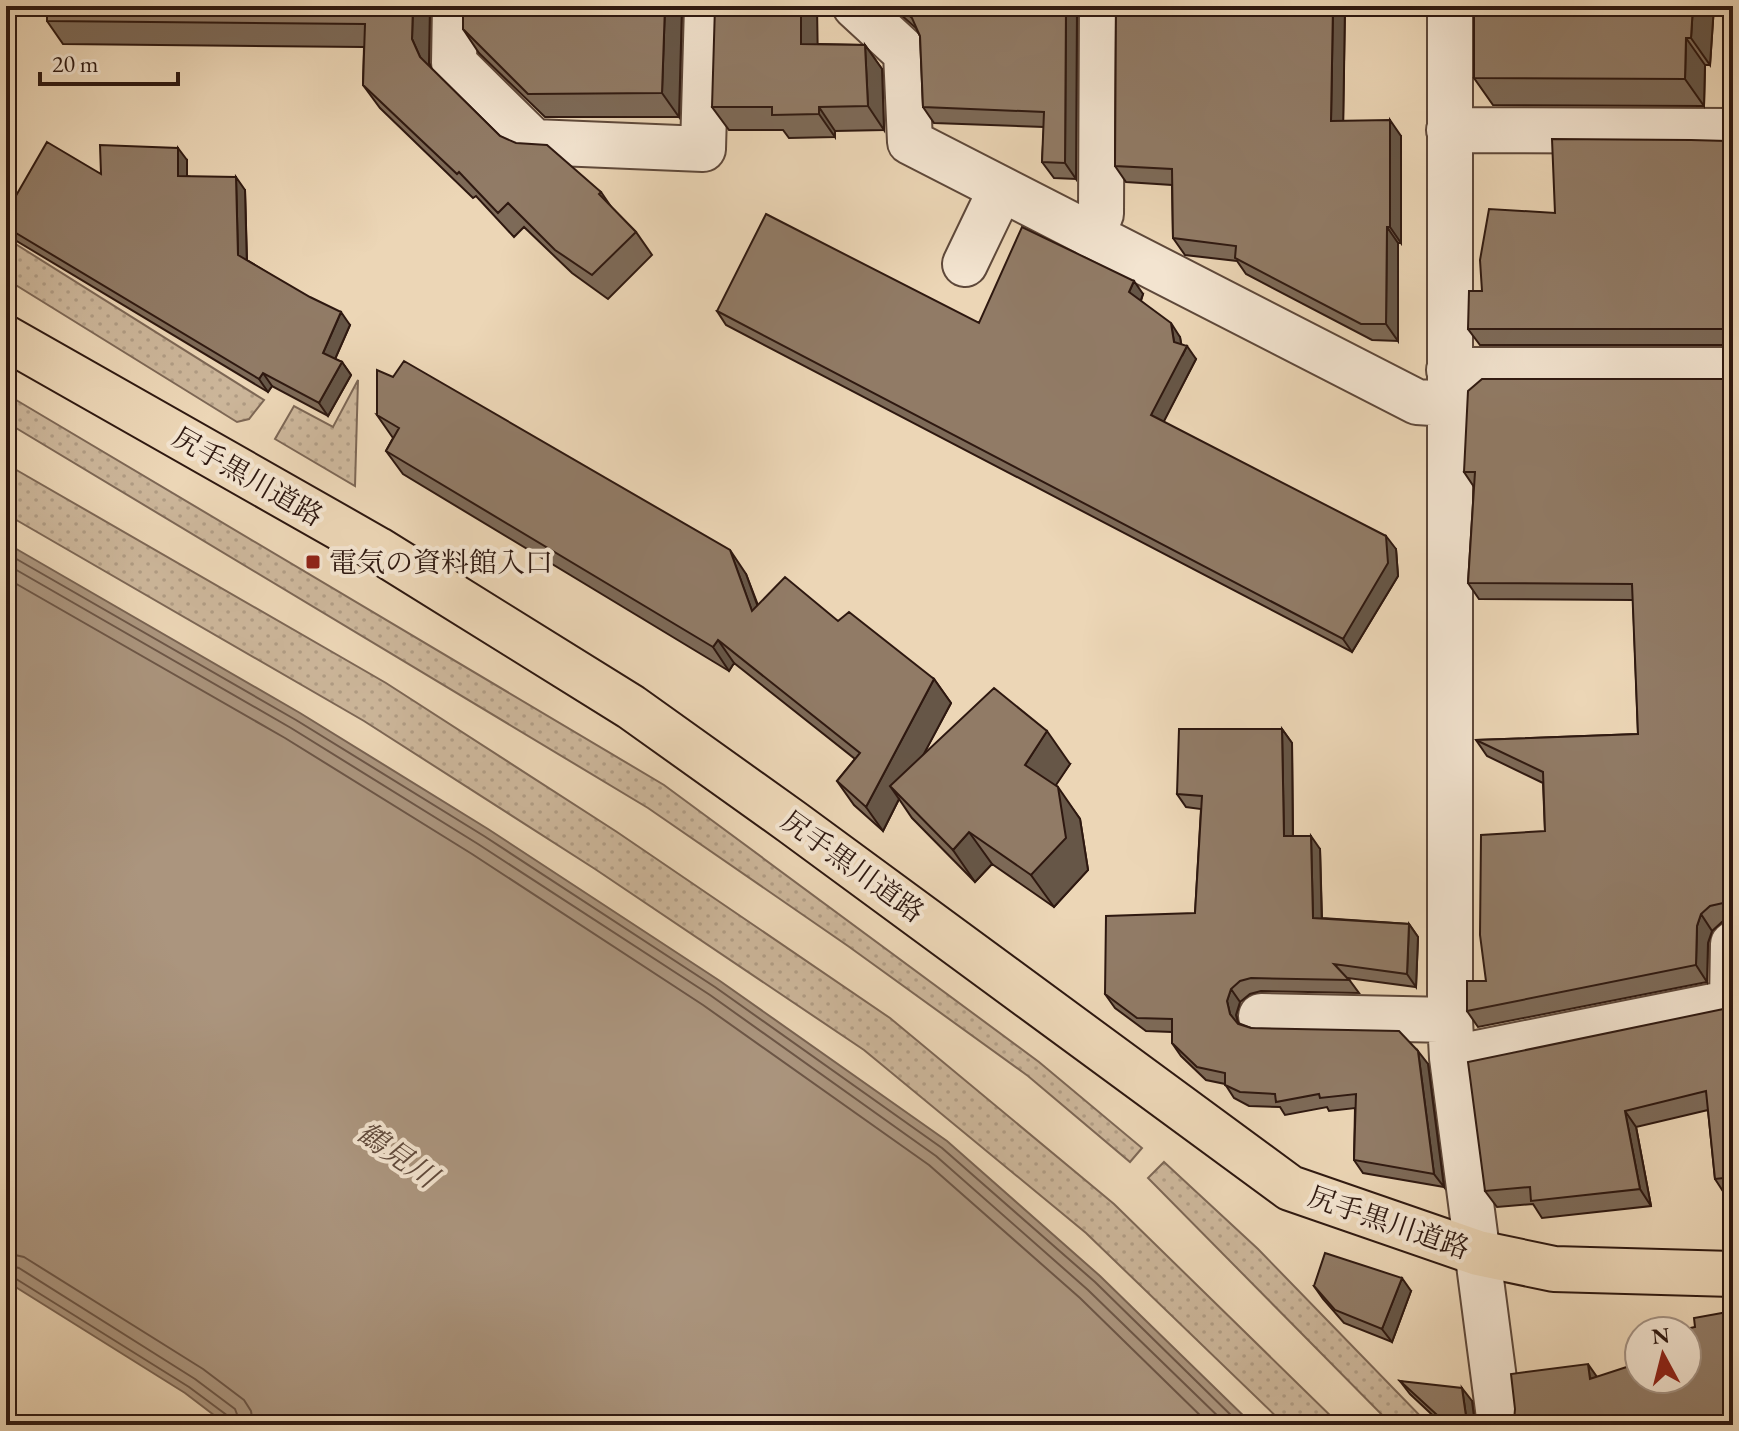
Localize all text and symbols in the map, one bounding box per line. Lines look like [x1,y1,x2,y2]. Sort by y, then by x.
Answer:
scale bar [40,36,178,86]
text: 20 m [52,48,99,79]
street label: 尻手黒川道路 [166,418,330,534]
place label: 電気の資料館入口 [329,544,553,580]
marker: 電気の資料館入口 [304,553,322,571]
street label: 尻手黒川道路 [774,802,932,930]
water label: 鶴見川 [349,1113,448,1198]
street label: 尻手黒川道路 [1304,1178,1474,1266]
north arrow [1623,1315,1703,1395]
text: N [1650,1320,1671,1351]

